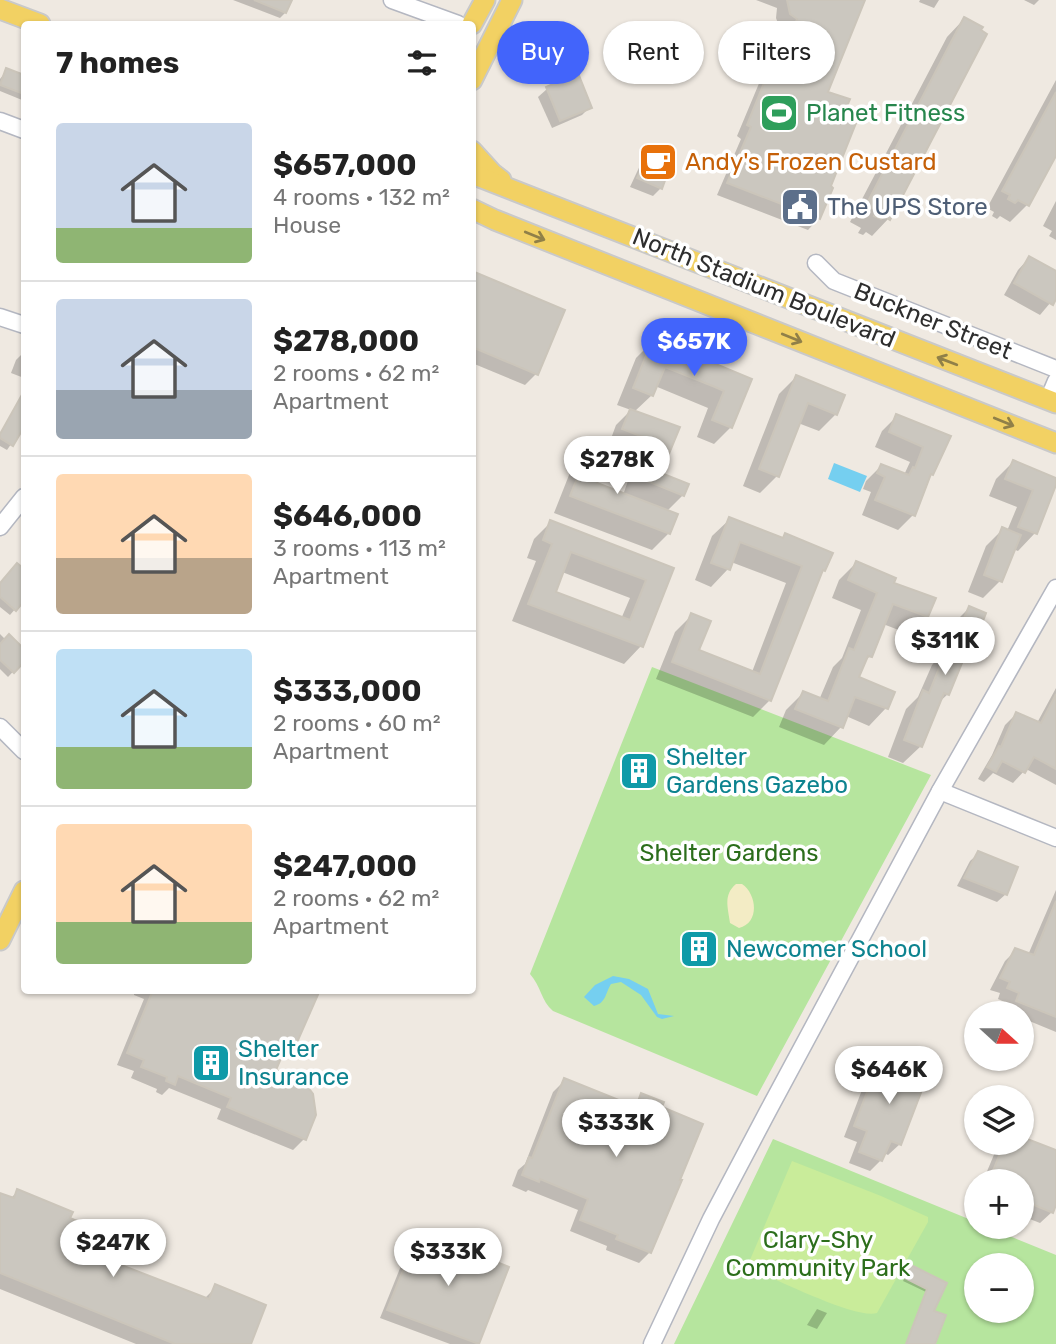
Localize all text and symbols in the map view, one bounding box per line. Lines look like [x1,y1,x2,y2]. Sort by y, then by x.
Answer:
chip: Buy [497,21,589,84]
chip: Rent [603,21,704,84]
chip: Filters [718,21,835,84]
icon: filters [403,44,441,82]
text: 7 homes [56,45,179,81]
sports icon: Planet Fitness [758,92,800,134]
place label: Planet Fitness [806,99,965,127]
cafe icon: Andy's Frozen Custard [637,141,679,183]
text: $657,000 [273,147,417,183]
place label: Andy's Frozen Custard [685,148,937,176]
icon: home [112,151,196,235]
text: 4 rooms · 132 m² [273,183,450,211]
public building icon: The UPS Store [779,186,821,228]
place label: The UPS Store [827,193,988,221]
text: House [273,211,341,239]
street label: North Stadium Boulevard [628,222,900,354]
one-way arrow [524,230,545,243]
street label: Buckner Street [850,277,1016,365]
pin: $657K [645,318,743,378]
text: $278,000 [273,323,419,359]
icon: home [112,327,196,411]
text: $657K [657,327,731,355]
one-way arrow [781,332,802,345]
one-way arrow [936,353,958,366]
text: 2 rooms · 62 m² [273,359,439,387]
text: Apartment [273,387,389,415]
one-way arrow [992,416,1014,429]
pin: $278K [568,436,666,496]
text: $278K [580,445,654,473]
text: $646,000 [273,498,422,534]
icon: home [112,502,196,586]
text: 3 rooms · 113 m² [273,534,446,562]
text: Apartment [273,562,389,590]
pin: $311K [896,618,994,677]
text: $311K [911,626,979,654]
text: $333,000 [273,673,422,709]
icon: home [112,677,196,761]
text: 2 rooms · 60 m² [273,709,441,737]
text: Apartment [273,737,389,765]
place label: Shelter Gardens Gazebo [666,743,848,799]
building icon: Shelter Gardens Gazebo [618,750,660,792]
park label: Shelter Gardens [639,839,819,867]
text: $247,000 [273,848,417,884]
icon: home [112,852,196,936]
text: 2 rooms · 62 m² [273,884,439,912]
text: Apartment [273,912,389,940]
building icon: Newcomer School [678,928,720,970]
place label: Newcomer School [726,935,927,963]
north arrow [964,1001,1034,1071]
map controls [964,1001,1034,1323]
place label: Shelter Insurance [238,1035,349,1091]
building icon: Shelter Insurance [190,1042,232,1084]
pin: $646K [840,1046,938,1106]
text: $646K [851,1055,927,1083]
button: layers [964,1085,1034,1155]
pin: $333K [567,1100,665,1159]
text: $333K [578,1108,654,1136]
button: + [964,1169,1034,1239]
pin: $247K [64,1220,162,1279]
park label: Clary-Shy Community Park [725,1226,911,1282]
text: $247K [76,1228,150,1256]
pin: $333K [399,1228,497,1288]
text: $333K [410,1237,486,1265]
button: − [964,1253,1034,1323]

